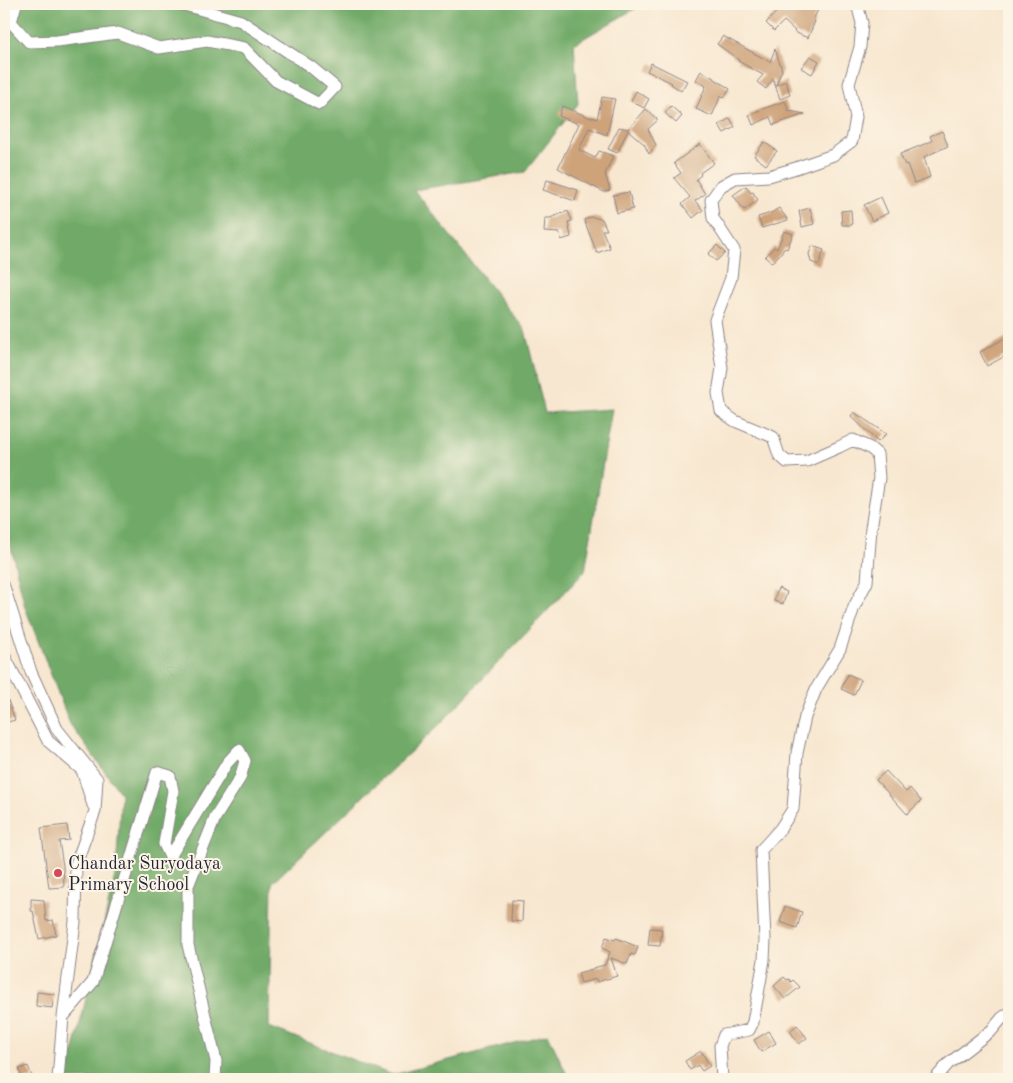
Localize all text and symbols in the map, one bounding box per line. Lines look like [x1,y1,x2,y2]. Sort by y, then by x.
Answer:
place label: Chandar Suryodaya Primary School [68,855,221,894]
marker: Chandar Suryodaya Primary School [52,867,64,879]

